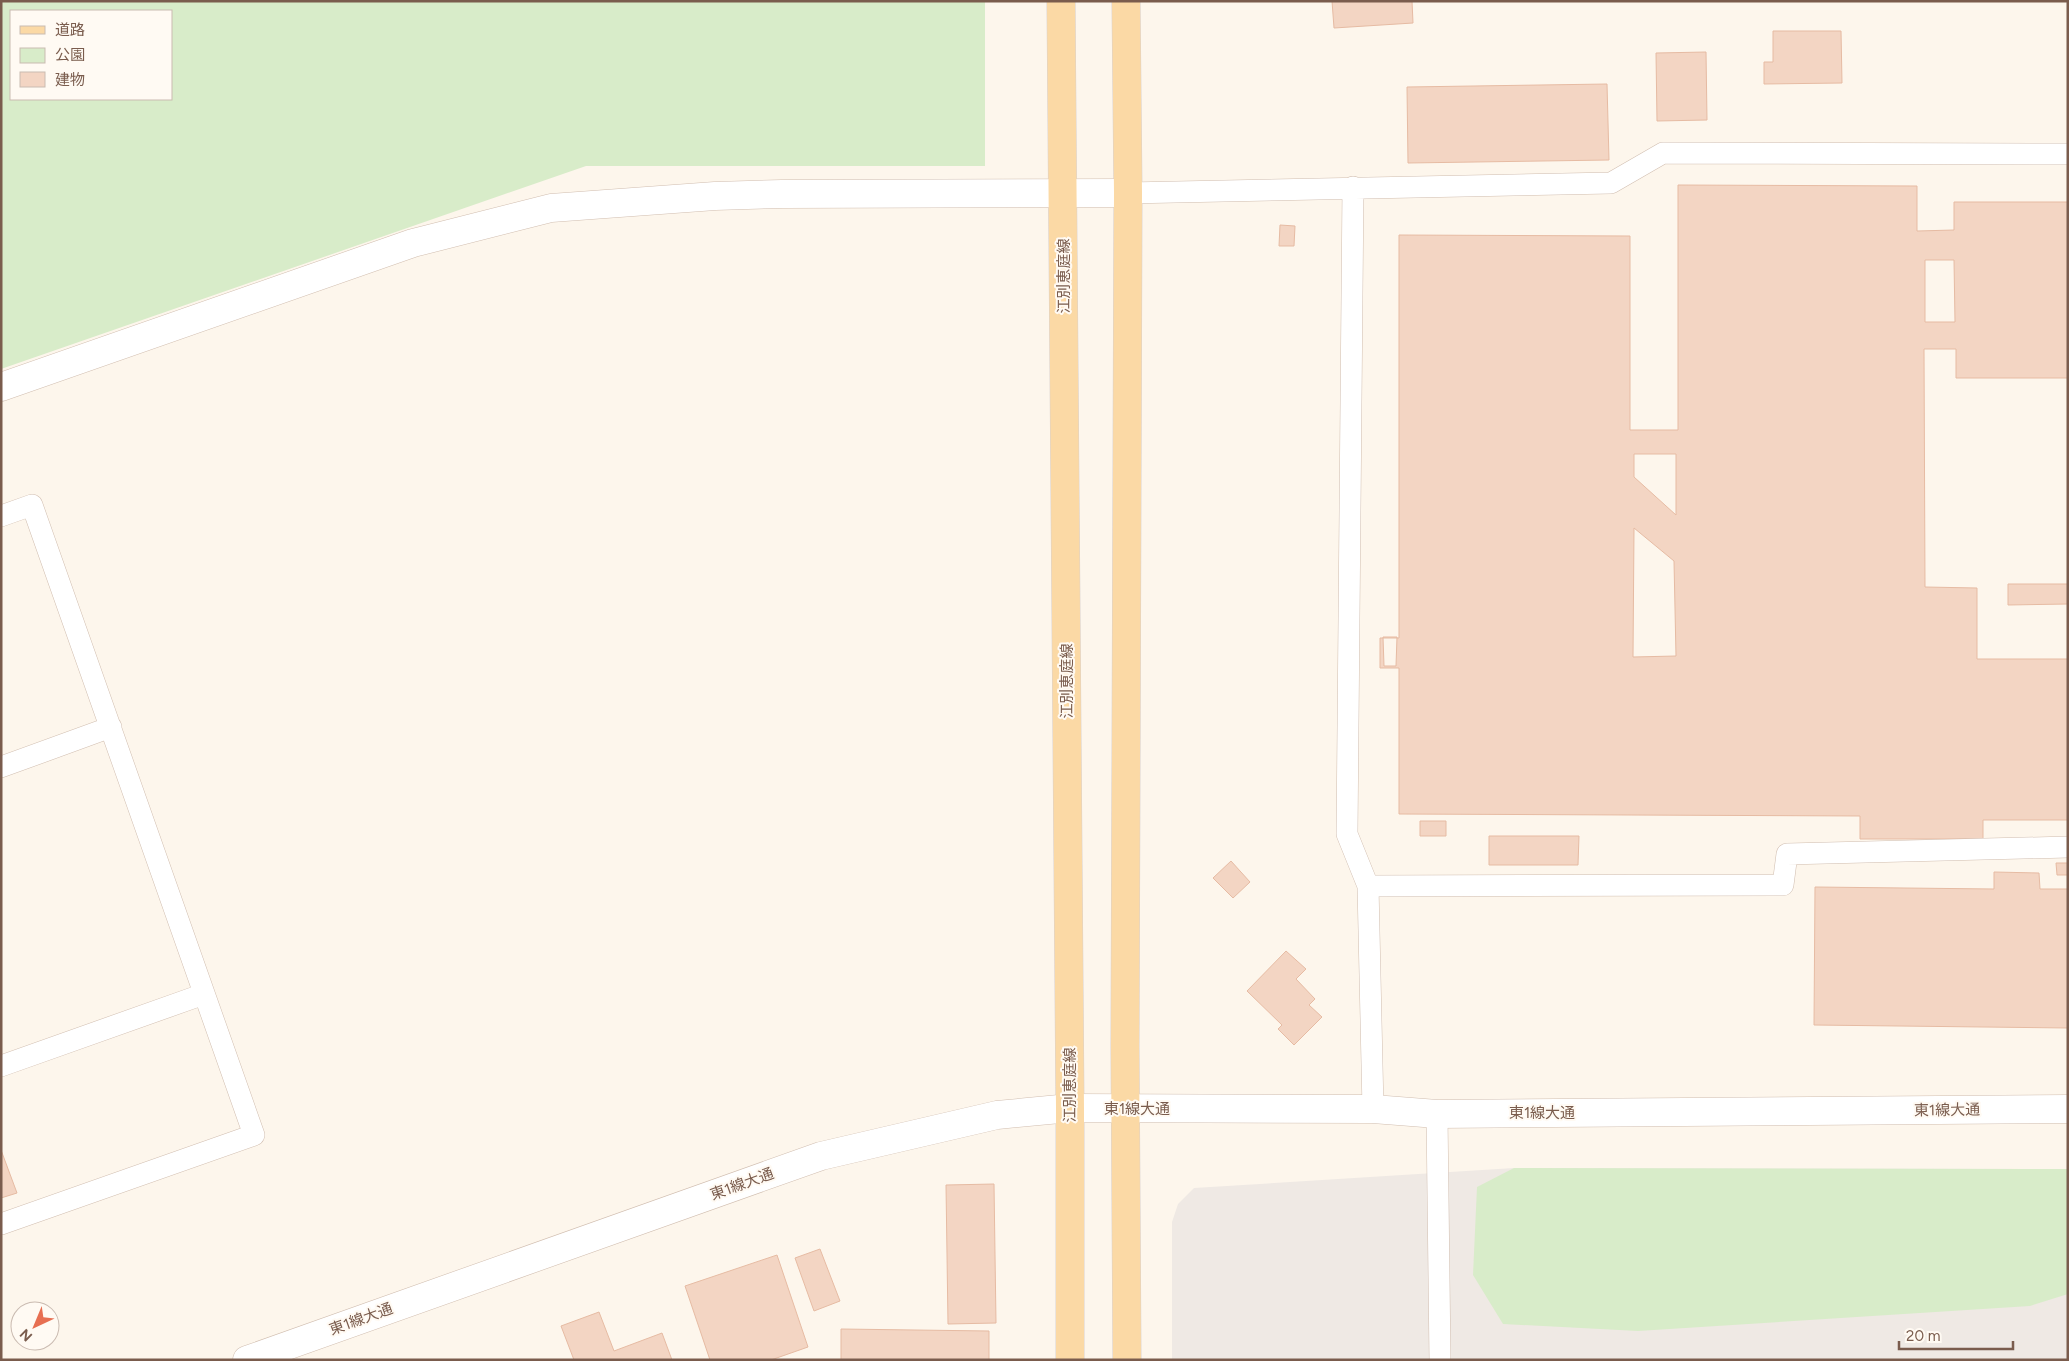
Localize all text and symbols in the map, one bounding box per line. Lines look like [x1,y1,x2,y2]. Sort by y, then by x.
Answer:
legend [10,10,172,100]
text: 道路 [55,21,85,39]
text: 公園 [55,46,85,64]
text: 建物 [55,71,85,89]
street label: 江別恵庭線 [1055,238,1073,314]
street label: 江別恵庭線 [1058,643,1076,719]
street label: 江別恵庭線 [1061,1047,1079,1123]
street label: 東1線大通 [1104,1100,1170,1118]
street label: 東1線大通 [1914,1100,1980,1120]
street label: 東1線大通 [1509,1104,1575,1122]
street label: 東1線大通 [708,1164,776,1204]
street label: 東1線大通 [327,1299,395,1339]
north arrow [10,1301,60,1351]
scale bar [1899,1318,2013,1350]
text: N [17,1325,36,1345]
text: 20 m [1906,1327,1940,1345]

